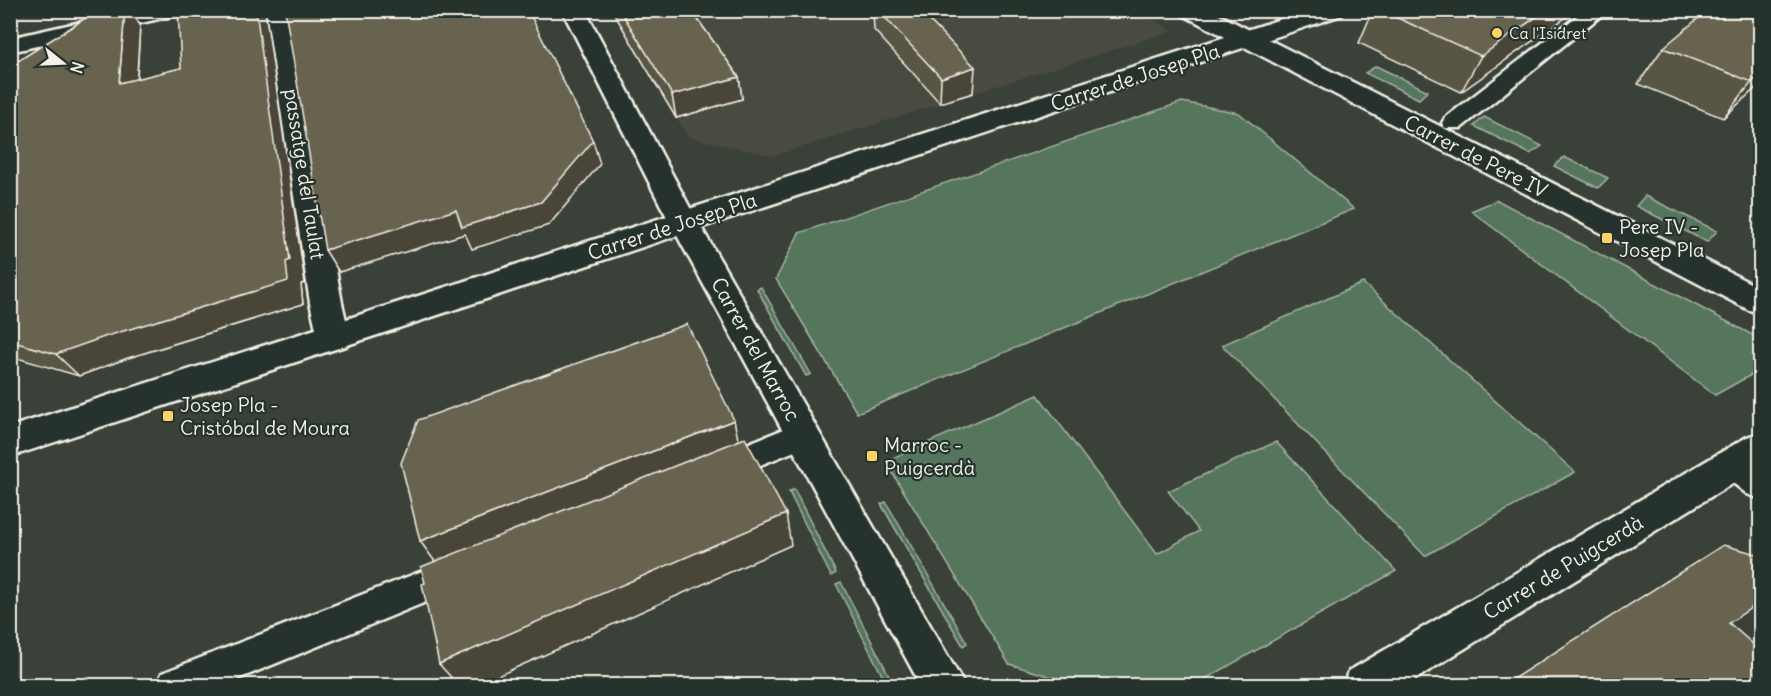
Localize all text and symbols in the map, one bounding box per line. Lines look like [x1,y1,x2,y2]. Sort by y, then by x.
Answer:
place label: Ca l'Isidret [1509,23,1587,43]
marker: Ca l'Isidret [1490,26,1504,40]
north arrow [33,33,93,93]
street label: Carrer de Josep Pla [1047,38,1223,116]
text: N [66,59,88,76]
street label: passatge del Taulat [279,87,331,261]
street label: Carrer de Pere IV [1400,109,1552,203]
street label: Carrer de Josep Pla [584,187,760,265]
place label: Pere IV - Josep Pla [1619,214,1704,262]
marker: Pere IV - Josep Pla [1600,231,1614,245]
street label: Carrer del Marroc [706,273,806,425]
place label: Josep Pla - Cristóbal de Moura [180,392,350,440]
marker: Josep Pla - Cristóbal de Moura [161,409,175,423]
place label: Marroc - Puigcerdà [884,432,975,480]
marker: Marroc - Puigcerdà [865,449,879,463]
street label: Carrer de Puigcerdà [1479,509,1647,625]

